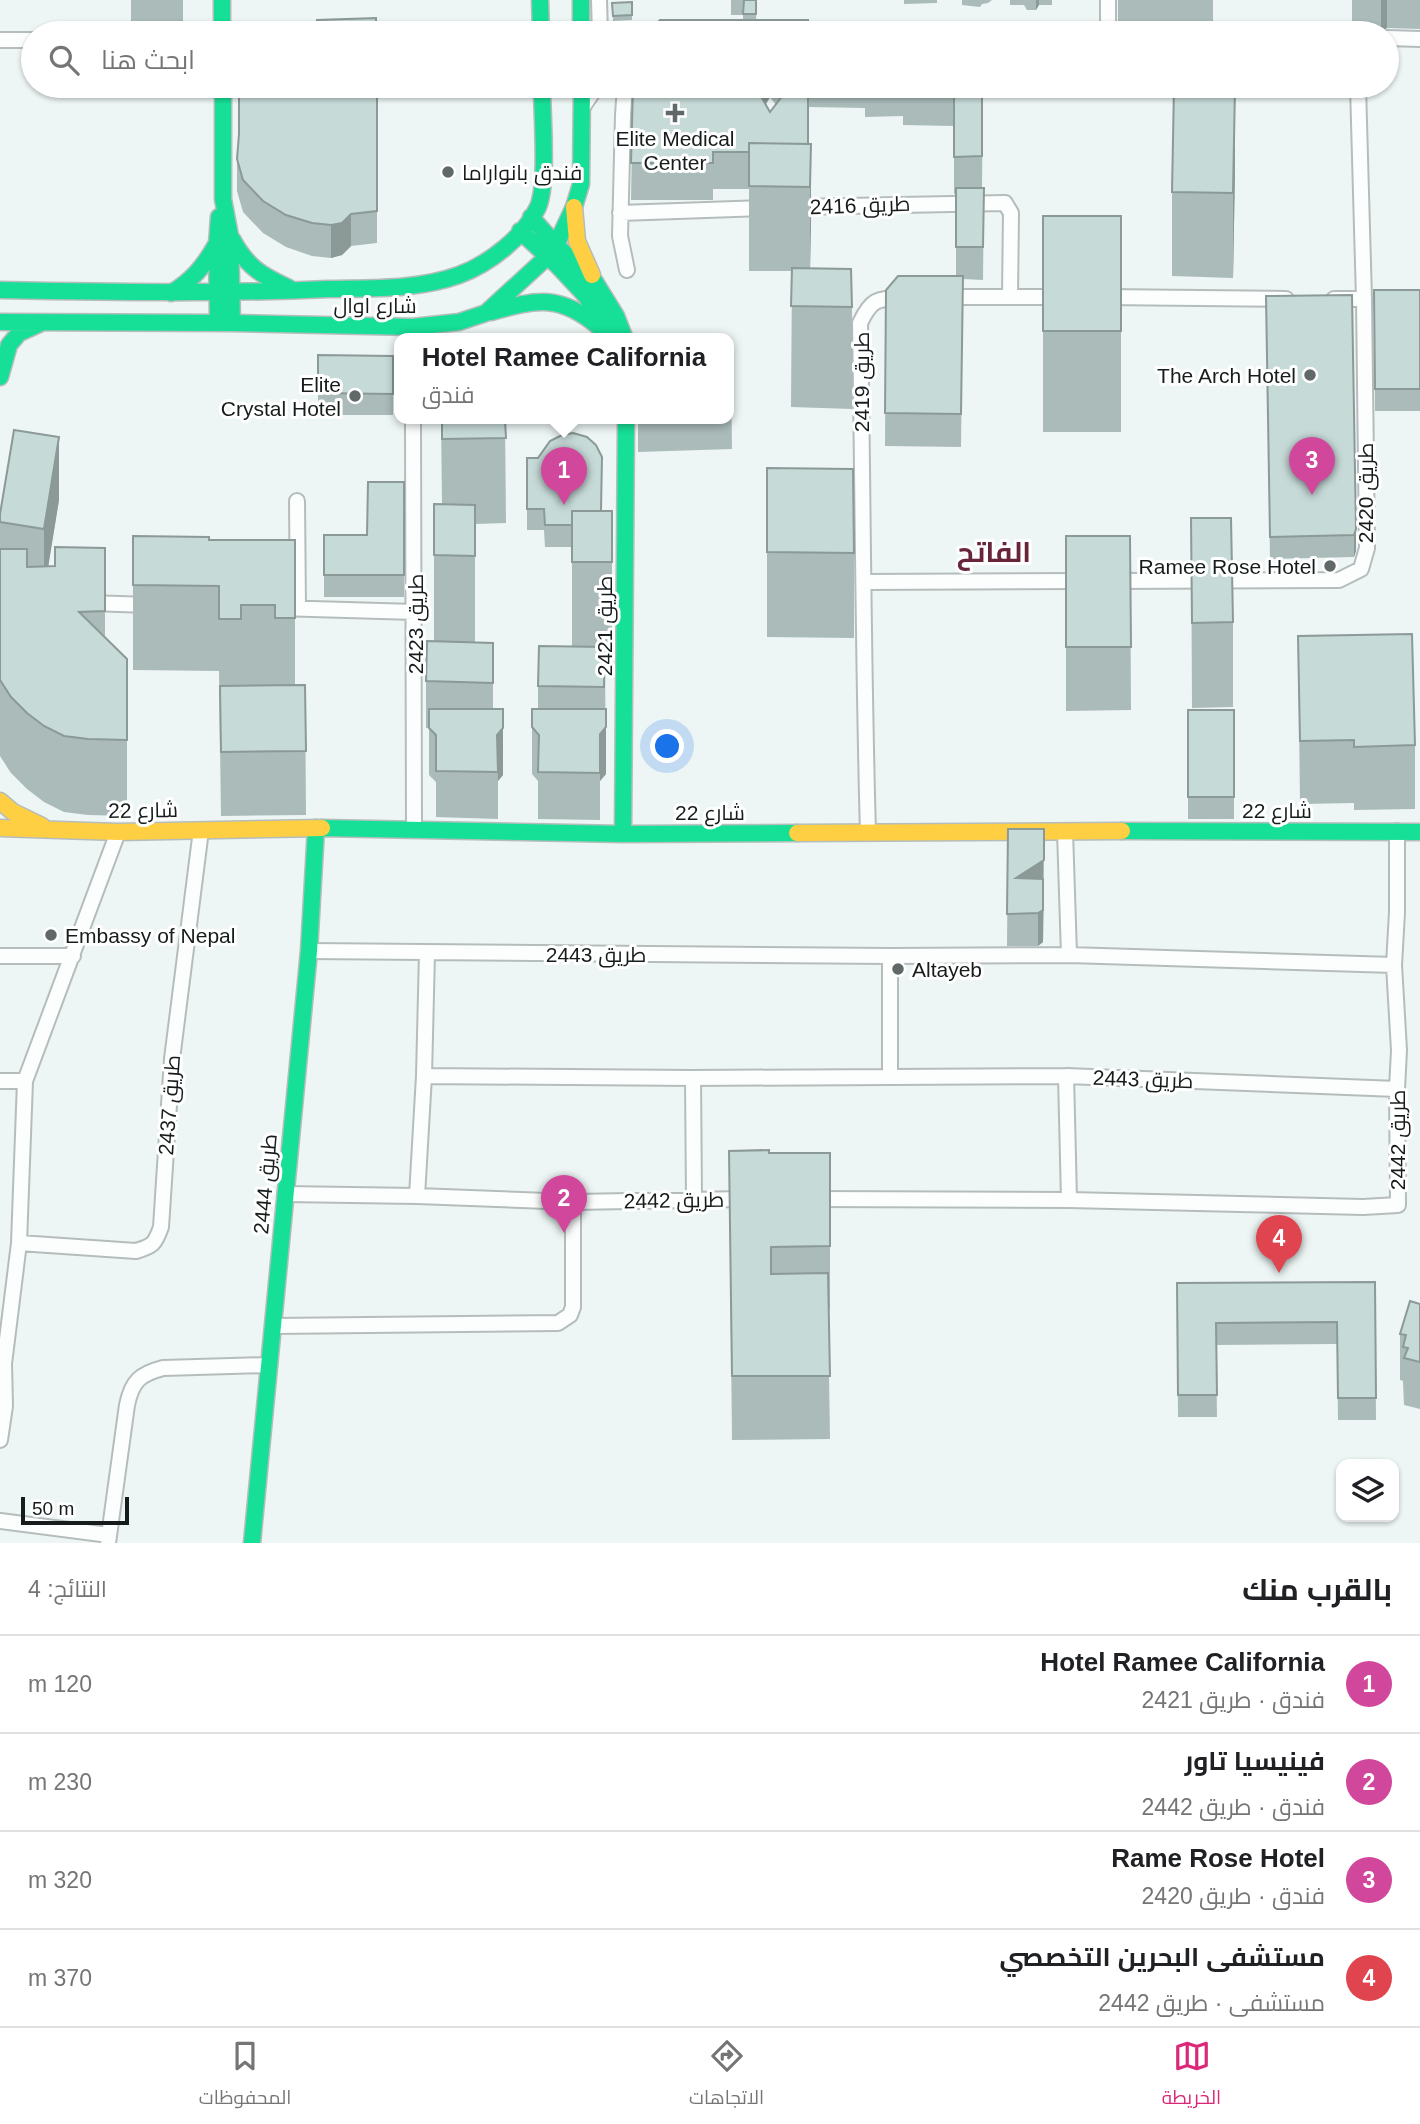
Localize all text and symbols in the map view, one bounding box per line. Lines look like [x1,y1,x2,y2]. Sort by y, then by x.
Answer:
search box [21,21,1399,98]
icon: search [45,41,83,79]
text: ابحث هنا [101,45,195,75]
marker: Elite Medical Center [665,103,685,123]
place label: Elite Medical Center [615,127,735,174]
place label: فندق بانواراما [462,161,582,186]
marker: فندق بانواراما [440,164,456,180]
street label: طريق 2416 [809,192,911,220]
street label: شارع اوال [333,294,417,320]
street label: طريق 2419 [850,332,875,432]
popup [394,333,734,424]
text: Hotel Ramee California [422,342,706,372]
place label: The Arch Hotel [1157,364,1296,387]
marker: The Arch Hotel [1302,367,1318,383]
place label: Elite Crystal Hotel [221,373,341,420]
text: فندق [422,382,475,408]
marker: Elite Crystal Hotel [347,388,363,404]
pin: 3 [1289,437,1335,495]
street label: طريق 2420 [1354,443,1379,543]
pin: 1 [541,447,587,505]
district label: الفاتح [957,537,1031,571]
place label: Ramee Rose Hotel [1139,555,1316,578]
marker: Ramee Rose Hotel [1322,558,1338,574]
street label: طريق 2423 [404,574,429,674]
street label: طريق 2421 [593,576,618,676]
your location [650,729,684,763]
street label: شارع 22 [108,798,178,825]
street label: شارع 22 [1242,799,1312,825]
street label: شارع 22 [675,801,745,827]
place label: Embassy of Nepal [65,924,235,947]
marker: Embassy of Nepal [43,927,59,943]
street label: طريق 2443 [546,943,646,968]
place label: Altayeb [912,958,982,981]
marker: Altayeb [890,961,906,977]
street label: طريق 2437 [154,1054,186,1156]
street label: طريق 2443 [1092,1066,1194,1094]
street label: طريق 2442 [1386,1090,1411,1190]
street label: طريق 2444 [249,1133,283,1235]
pin: 2 [541,1175,587,1233]
street label: طريق 2442 [624,1188,725,1214]
pin: 4 [1256,1215,1302,1273]
map controls [1336,1459,1399,1522]
button: layers [1336,1459,1399,1522]
scale bar [21,1494,130,1526]
text: 50 m [32,1498,74,1519]
text: بالقرب منك [1242,1573,1392,1606]
text: النتائج: 4 [28,1576,107,1602]
text: Hotel Ramee California [1040,1647,1325,1677]
text: 120 m [28,1671,92,1697]
text: 1 [1363,1671,1375,1697]
text: فندق · طريق 2421 [1142,1687,1325,1713]
text: فينيسيا تاور [1185,1746,1325,1776]
text: 230 m [28,1769,92,1795]
text: 2 [1363,1769,1375,1795]
text: فندق · طريق 2442 [1142,1794,1325,1820]
text: Rame Rose Hotel [1111,1843,1325,1873]
text: 320 m [28,1867,92,1893]
text: 3 [1363,1867,1375,1893]
text: فندق · طريق 2420 [1142,1883,1325,1909]
text: مستشفى البحرين التخصصي [1000,1942,1325,1972]
text: 370 m [28,1965,92,1991]
text: 4 [1363,1965,1375,1991]
text: مستشفى · طريق 2442 [1098,1990,1325,2016]
tab: المحفوظات [199,2037,291,2115]
tab: الاتجاهات [689,2037,764,2115]
tab: الخريطة [1162,2037,1221,2115]

